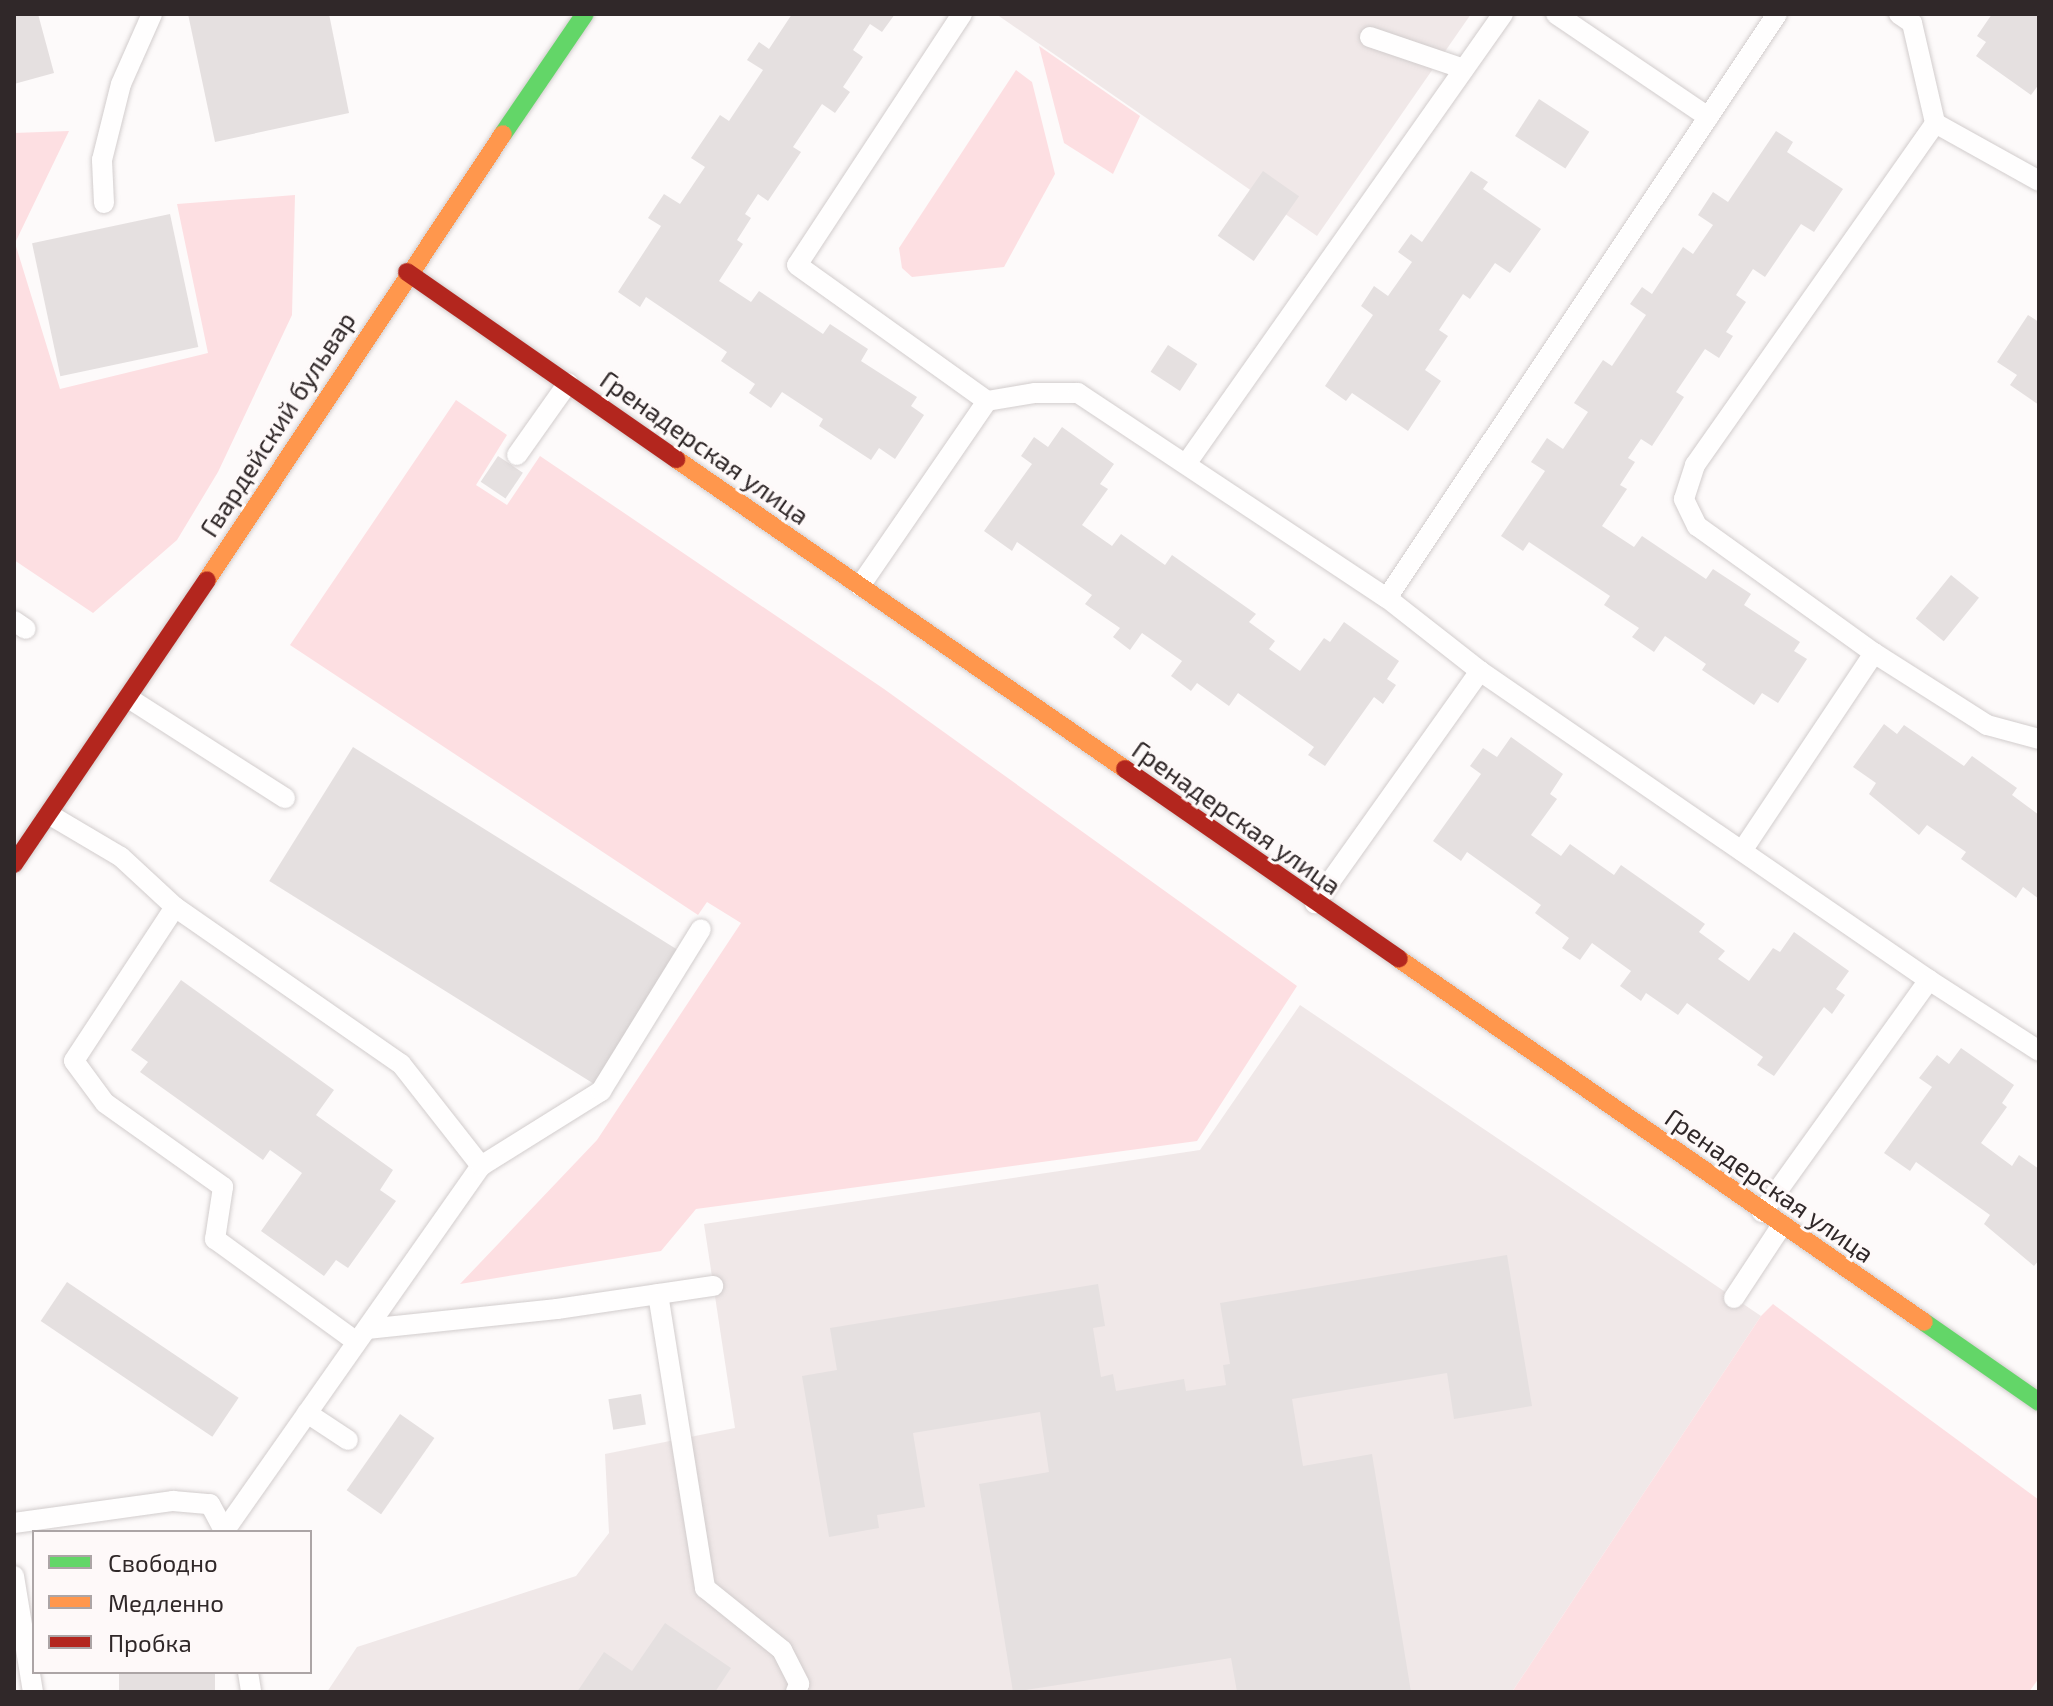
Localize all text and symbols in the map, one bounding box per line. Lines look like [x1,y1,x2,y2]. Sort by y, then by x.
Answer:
street label: Гвардейский бульвар [193,306,361,542]
street label: Гренадерская улица [595,363,815,531]
street label: Гренадерская улица [1127,733,1347,901]
street label: Гренадерская улица [1660,1101,1880,1269]
legend [32,1530,312,1674]
text: Свободно [108,1548,218,1577]
text: Медленно [108,1588,224,1617]
text: Пробка [108,1628,192,1657]

